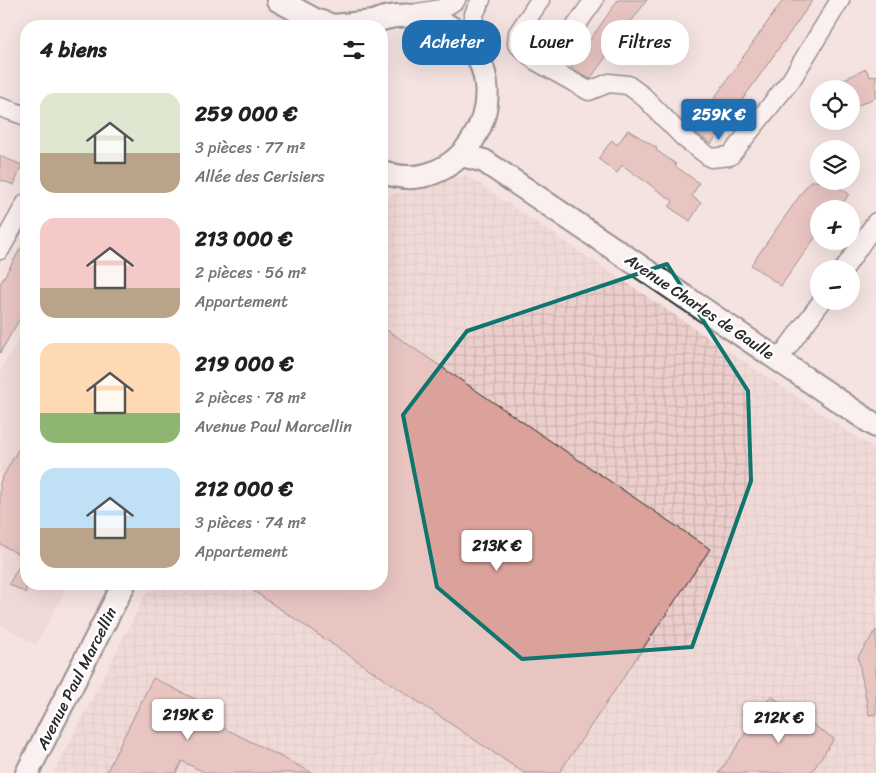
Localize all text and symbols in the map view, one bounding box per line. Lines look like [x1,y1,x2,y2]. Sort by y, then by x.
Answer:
chip: Acheter [402,20,501,65]
chip: Louer [511,20,591,65]
chip: Filtres [601,20,689,65]
text: 4 biens [40,31,107,69]
icon: filters [340,36,368,64]
map controls [810,80,860,310]
button: locate [810,80,860,130]
text: 259 000 € [195,95,298,133]
pin: 259K € [678,98,760,141]
text: 259K € [692,100,746,129]
icon: home [80,113,140,173]
text: 3 pièces · 77 m² [195,133,305,162]
button: layers [810,140,860,190]
text: Allée des Cerisiers [195,162,325,191]
button: + [810,200,860,250]
text: 213 000 € [195,220,292,258]
icon: home [80,238,140,298]
street label: Avenue Charles de Gaulle [618,245,781,368]
text: 2 pièces · 56 m² [195,258,306,287]
button: − [810,260,860,310]
text: Appartement [195,287,288,316]
text: 219 000 € [195,345,294,383]
icon: home [80,363,140,423]
text: 2 pièces · 78 m² [195,383,306,412]
text: Avenue Paul Marcellin [195,412,352,441]
text: 212 000 € [195,470,293,508]
icon: home [80,488,140,548]
text: 3 pièces · 74 m² [195,508,306,537]
pin: 213K € [456,530,538,572]
text: 213K € [472,531,522,560]
text: Appartement [195,537,288,566]
street label: Avenue Paul Marcellin [27,601,125,756]
pin: 219K € [147,698,229,741]
text: 219K € [163,700,213,729]
pin: 212K € [738,702,820,744]
text: 212K € [754,703,804,732]

